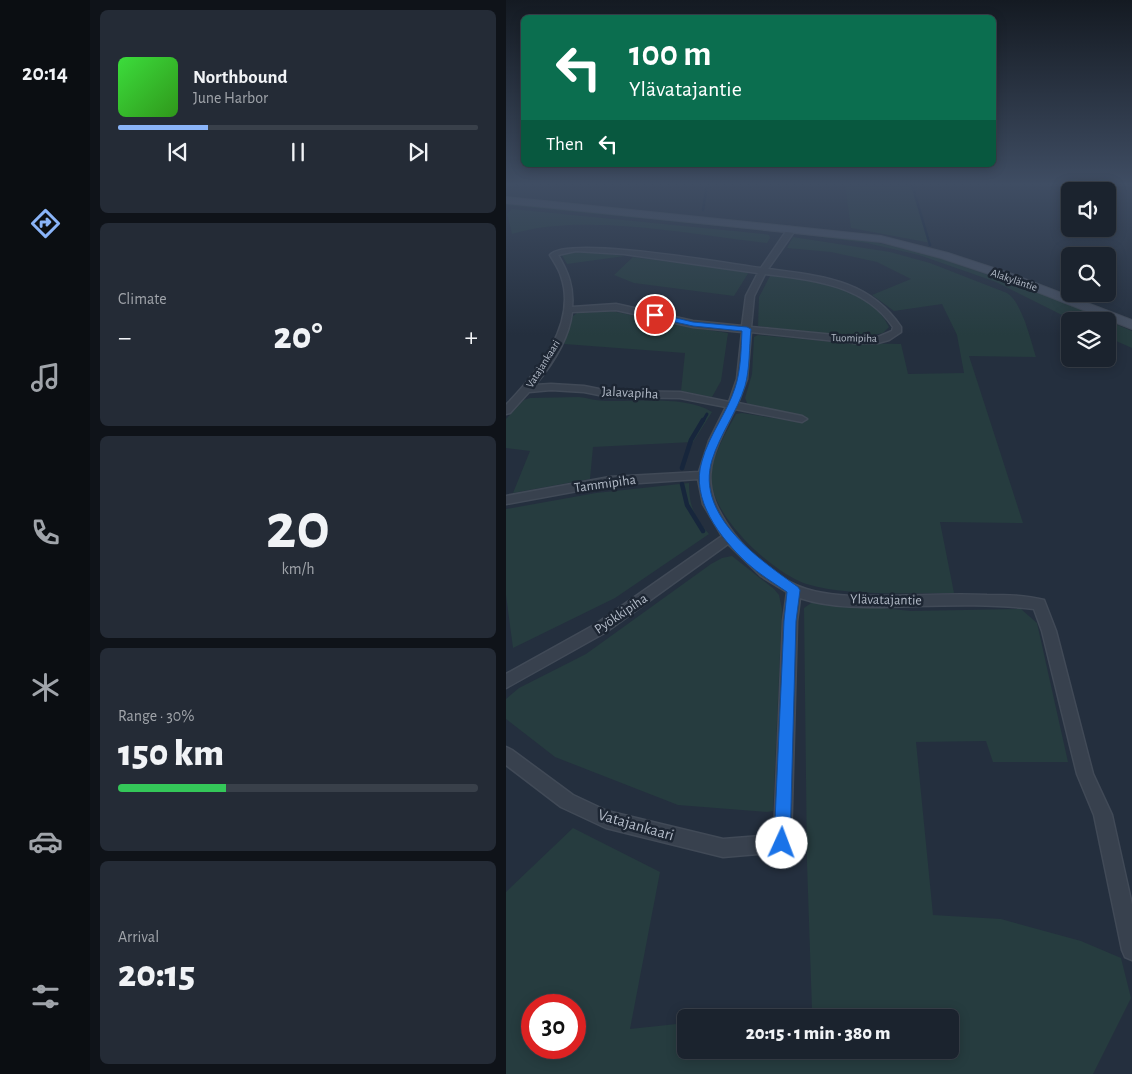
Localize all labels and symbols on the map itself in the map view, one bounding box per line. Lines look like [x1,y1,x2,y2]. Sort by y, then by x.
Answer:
street label: Alakyläntie [989,267,1039,293]
pin [634,294,676,336]
street label: Tuomipiha [831,332,877,344]
street label: Vatajankaari [524,338,562,390]
street label: Jalavapiha [601,385,659,402]
street label: Tammipiha [573,473,637,495]
street label: Pyökkipiha [592,591,650,637]
street label: Ylävatajantie [850,592,922,608]
street label: Vatajankaari [596,807,676,844]
position arrow [755,816,807,868]
speed limit sign: 30 [521,994,586,1059]

